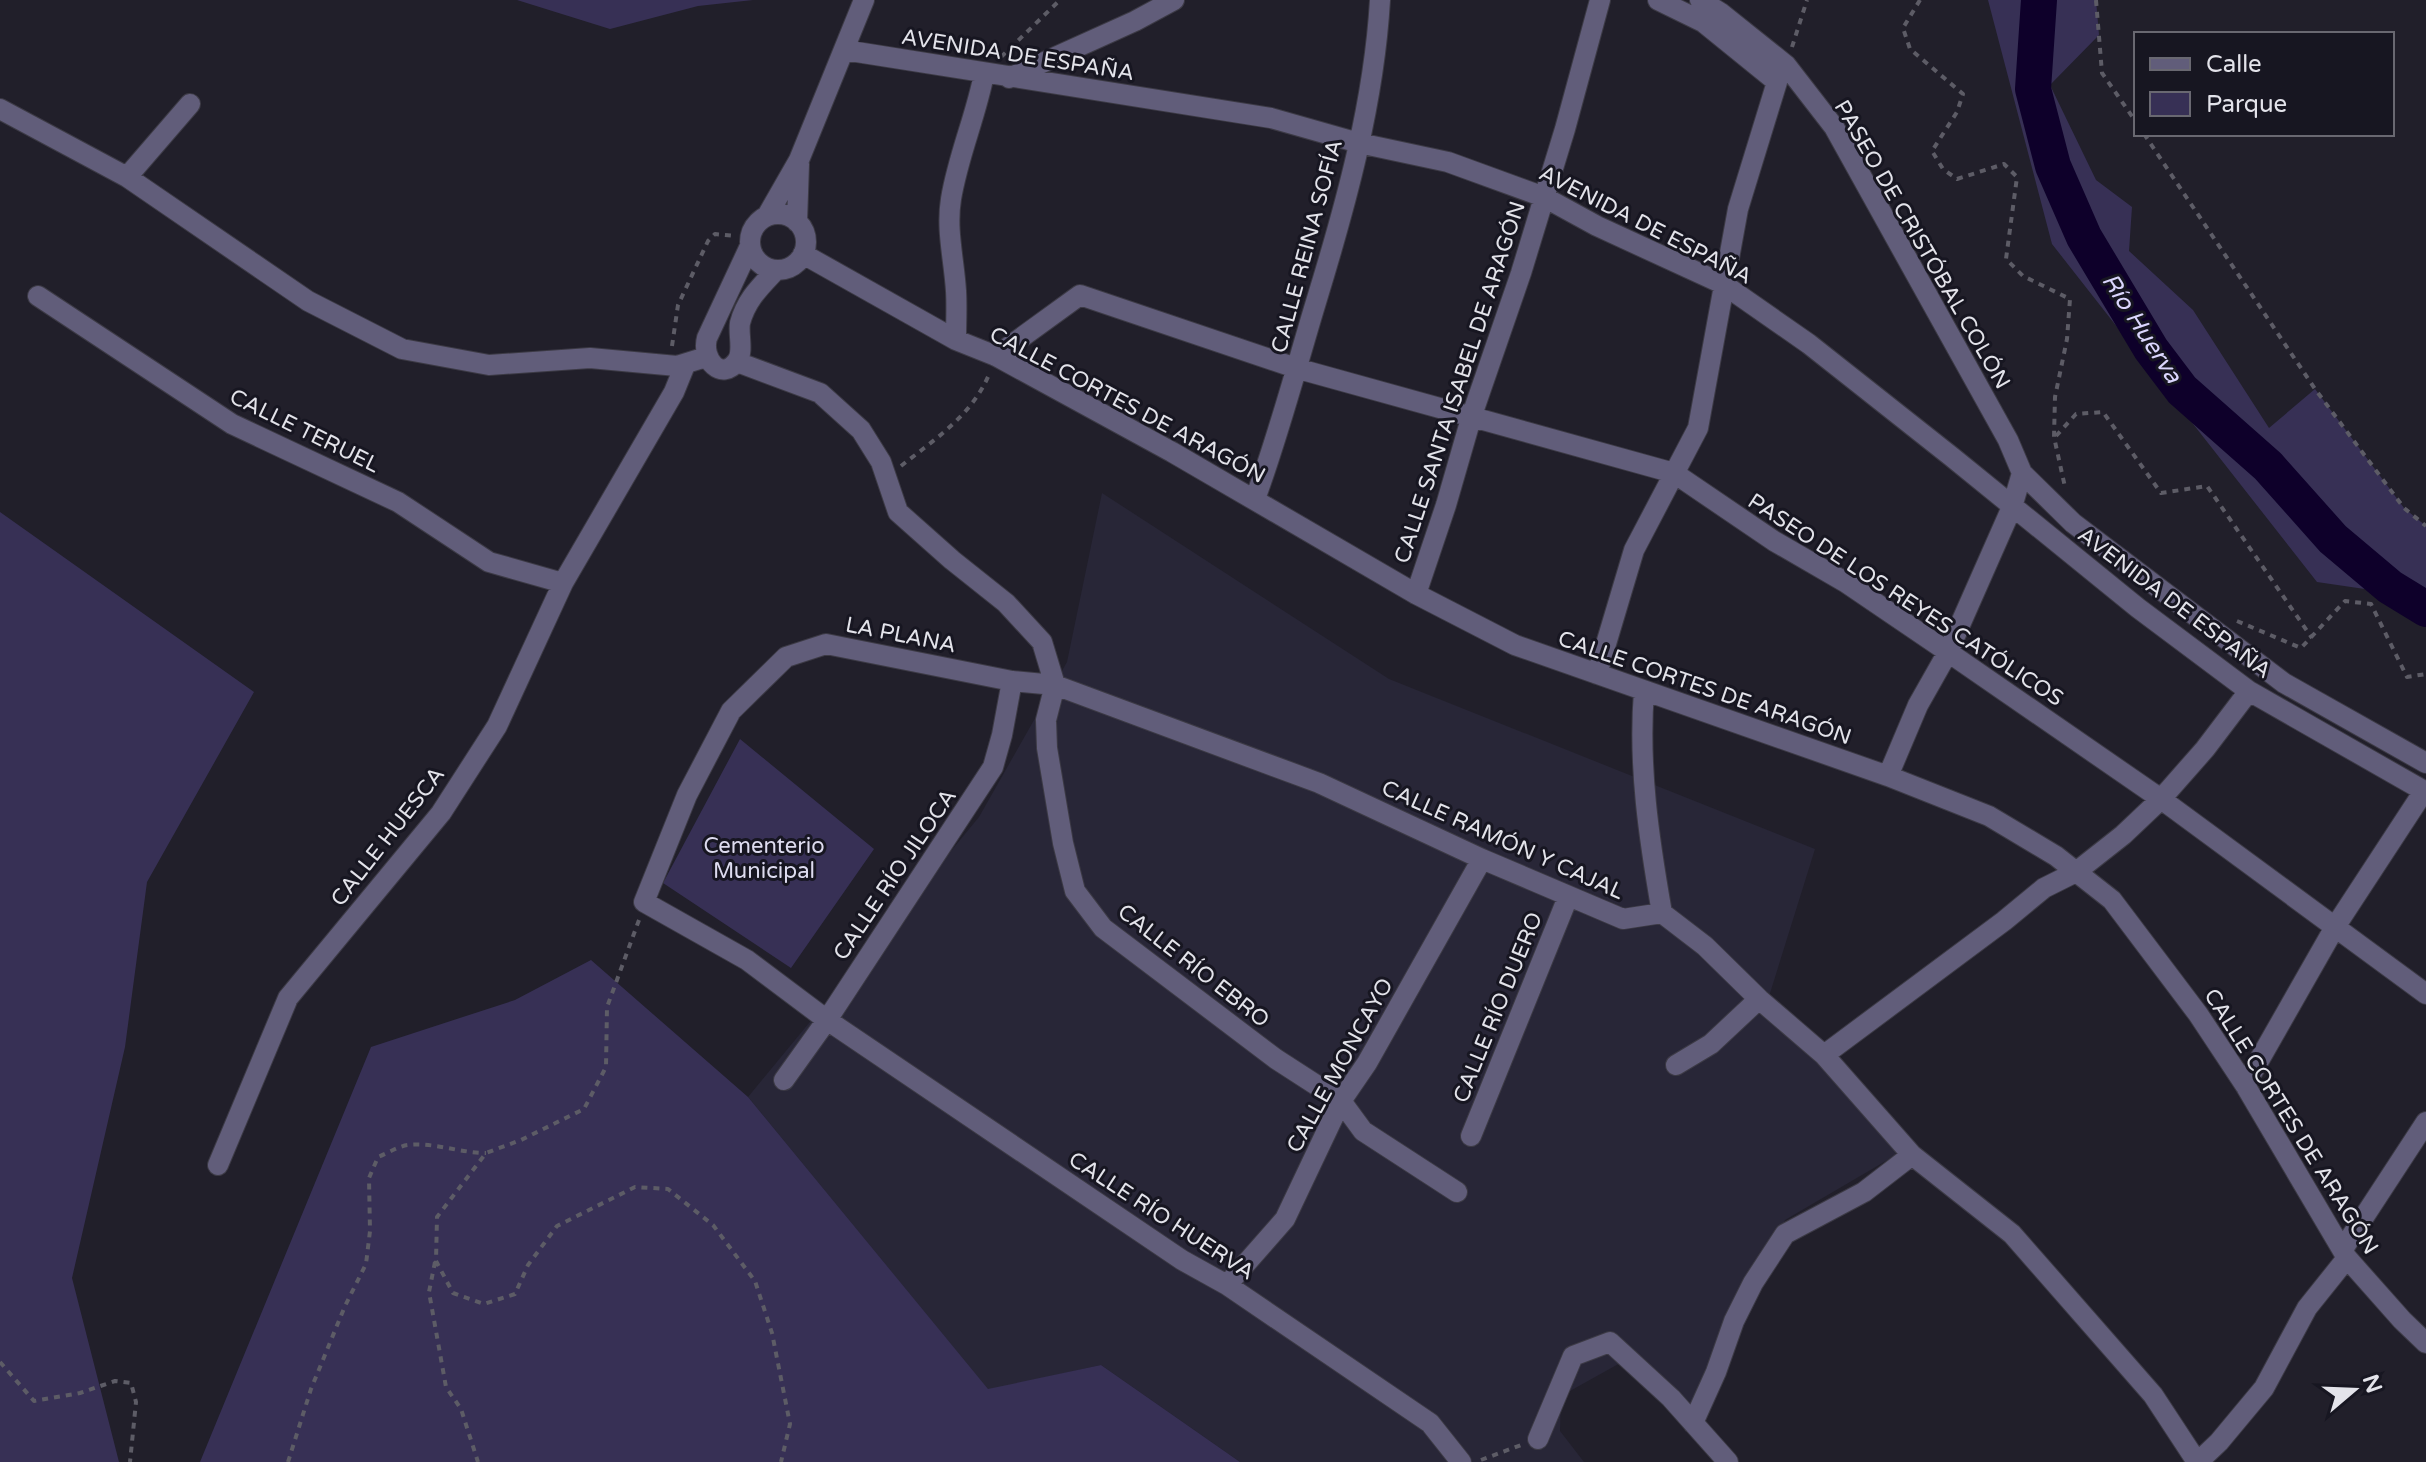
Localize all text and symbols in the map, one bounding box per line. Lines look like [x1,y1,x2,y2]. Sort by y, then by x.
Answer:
street label: AVENIDA DE ESPAÑA [900,24,1136,86]
legend [2134,32,2394,136]
text: Calle [2206,50,2262,79]
text: Parque [2206,90,2287,119]
street label: PASEO DE CRISTÓBAL COLÓN [1829,95,2017,394]
street label: CALLE REINA SOFÍA [1265,136,1348,356]
street label: AVENIDA DE ESPAÑA [1535,160,1756,290]
street label: CALLE SANTA ISABEL DE ARAGÓN [1388,198,1531,567]
water label: Río Huerva [2095,268,2188,389]
street label: CALLE CORTES DE ARAGÓN [985,320,1270,489]
street label: CALLE TERUEL [225,383,384,479]
street label: PASEO DE LOS REYES CATÓLICOS [1743,487,2069,712]
street label: AVENIDA DE ESPAÑA [2073,522,2276,684]
street label: LA PLANA [843,612,958,658]
street label: CALLE CORTES DE ARAGÓN [1555,624,1855,750]
street label: CALLE HUESCA [325,762,450,911]
street label: CALLE RAMÓN Y CAJAL [1378,774,1628,905]
street label: CALLE RÍO JILOCA [827,783,962,965]
park label: Cementerio Municipal [703,833,825,884]
street label: CALLE RÍO EBRO [1112,898,1275,1033]
street label: CALLE RÍO DUERO [1447,908,1548,1106]
street label: CALLE MONCAYO [1281,974,1399,1157]
street label: CALLE CORTES DE ARAGÓN [2198,983,2385,1259]
street label: CALLE RÍO HUERVA [1064,1145,1260,1286]
north arrow [2314,1350,2394,1430]
text: N [2357,1371,2387,1396]

